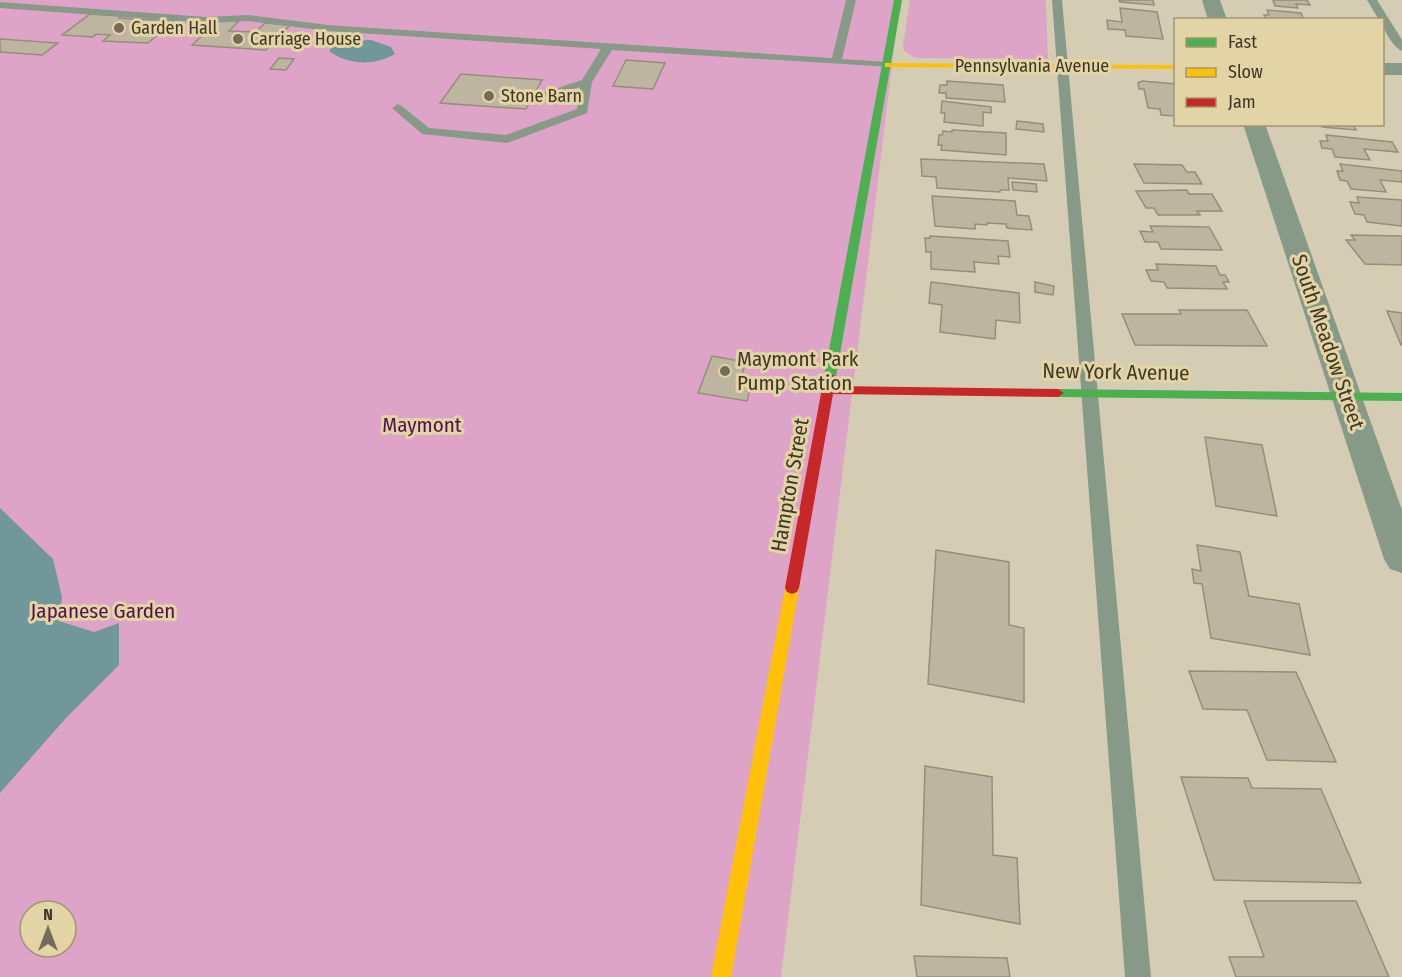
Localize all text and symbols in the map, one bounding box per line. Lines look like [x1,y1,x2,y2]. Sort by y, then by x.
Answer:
place label: Garden Hall [131,17,217,39]
legend [1174,18,1384,126]
marker: Garden Hall [112,21,126,35]
place label: Carriage House [250,28,361,50]
text: Fast [1228,31,1257,53]
marker: Carriage House [231,32,245,46]
street label: Pennsylvania Avenue [955,55,1109,77]
text: Slow [1228,61,1263,83]
place label: Stone Barn [501,85,582,107]
marker: Stone Barn [482,89,496,103]
text: Jam [1228,91,1256,113]
street label: South Meadow Street [1286,251,1370,433]
place label: Maymont Park Pump Station [737,346,859,396]
street label: New York Avenue [1042,358,1190,386]
marker: Maymont Park Pump Station [718,364,732,378]
park label: Maymont [382,412,462,438]
street label: Hampton Street [765,416,815,554]
park label: Japanese Garden [31,598,175,624]
north arrow [18,899,78,959]
text: N [43,905,53,924]

